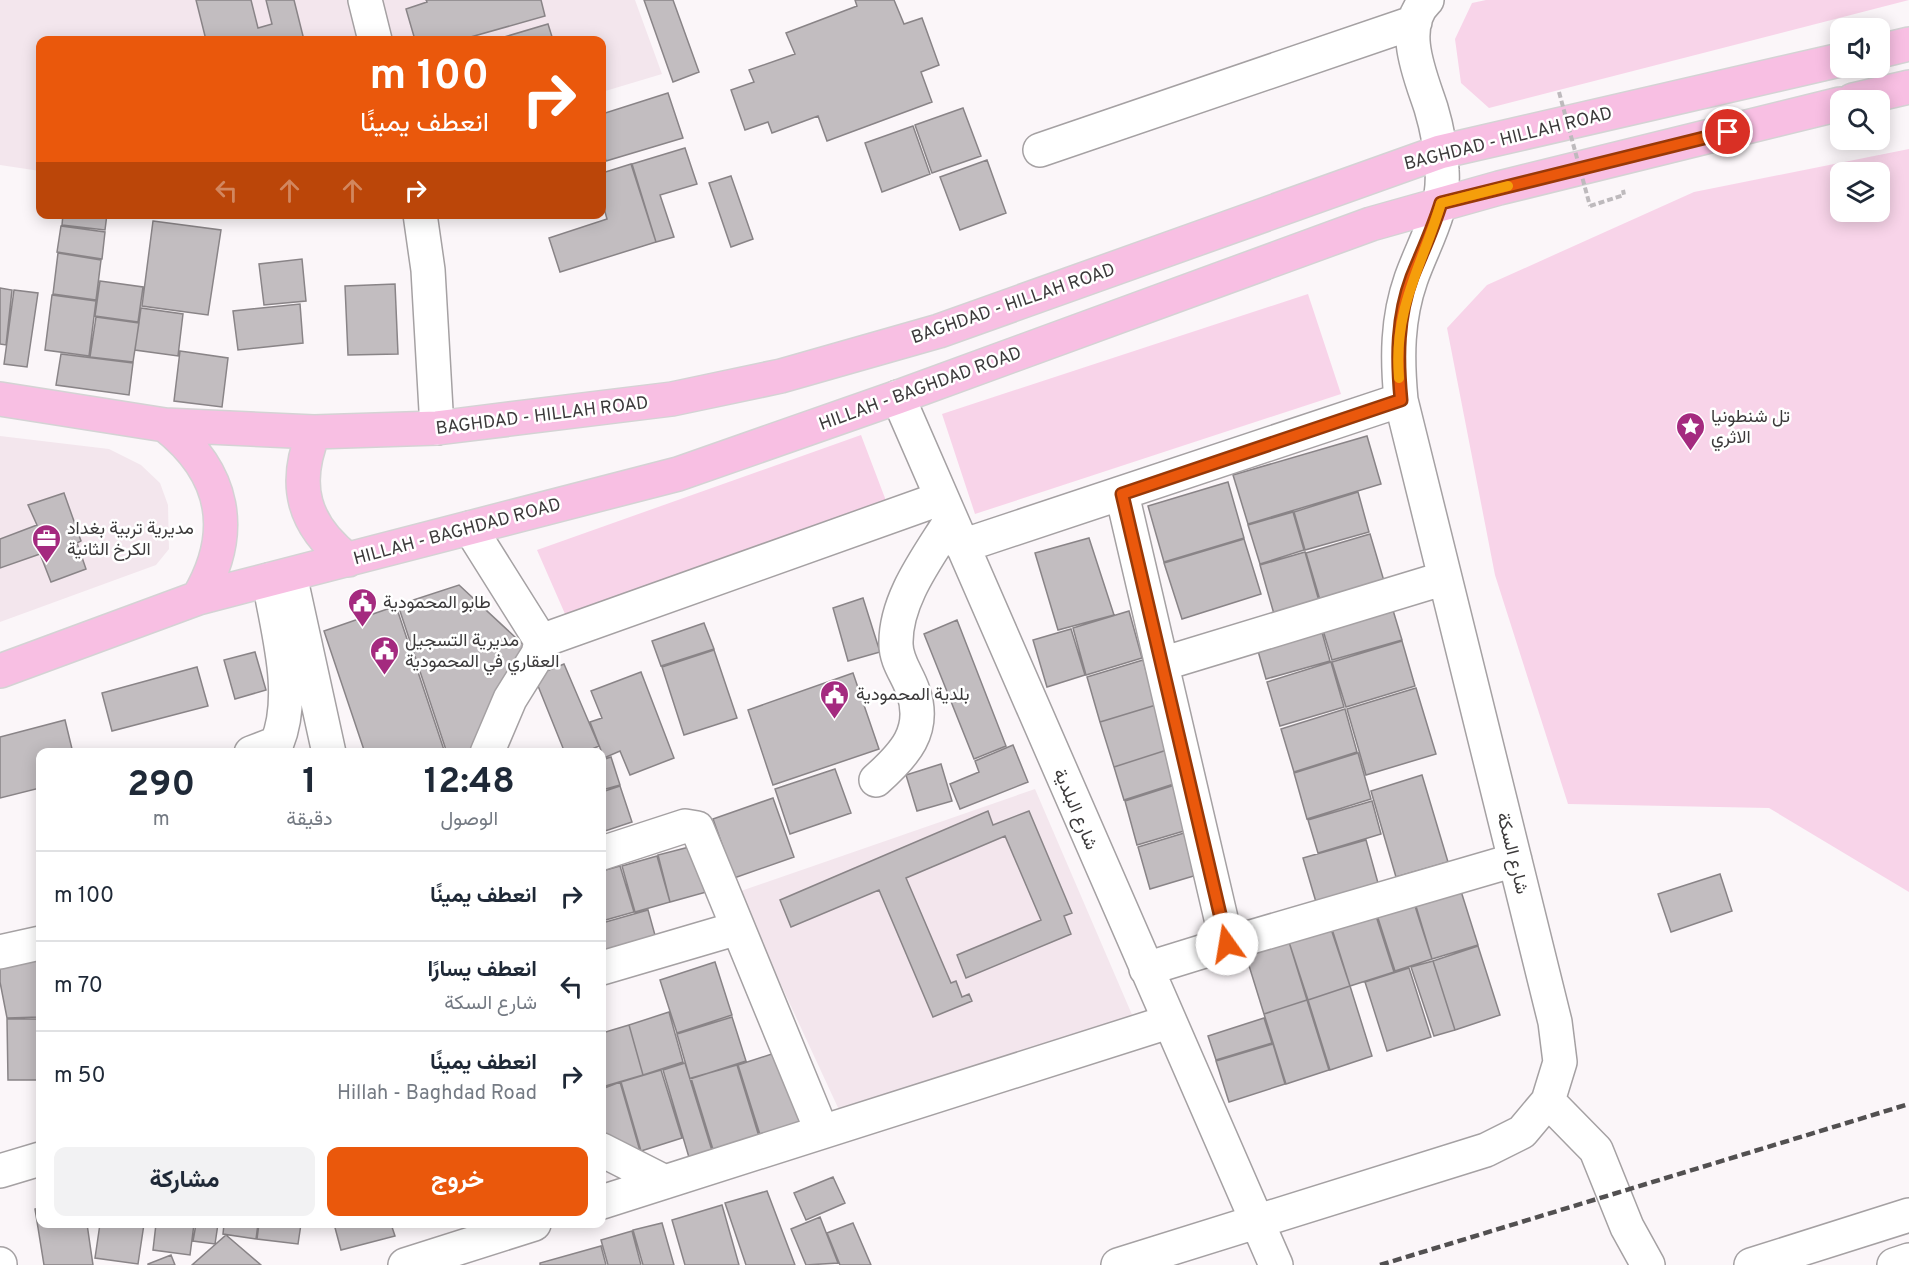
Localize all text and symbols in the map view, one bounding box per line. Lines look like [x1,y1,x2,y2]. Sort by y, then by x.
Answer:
map controls [1830,18,1890,222]
button: sound [1830,18,1890,78]
text: 100 m [370,51,489,104]
icon: right [510,60,588,138]
button: search [1830,90,1890,150]
street label: BAGHDAD - HILLAH ROAD [1402,102,1615,176]
pin [1702,106,1753,157]
text: انعطف يمينًا [360,107,489,141]
icon: arrive [1711,115,1744,148]
button: layers [1830,162,1890,222]
icon: left [210,174,243,207]
icon: ahead [273,174,306,207]
icon: ahead [336,174,369,207]
icon: right [399,174,432,207]
street label: BAGHDAD - HILLAH ROAD [909,259,1118,350]
street label: HILLAH - BAGHDAD ROAD [816,342,1025,437]
street label: BAGHDAD - HILLAH ROAD [435,392,650,441]
place label: تل شنطونيا الاثري [1711,406,1790,452]
place icon: تل شنطونيا الاثري [1674,410,1706,452]
street label: HILLAH - BAGHDAD ROAD [351,494,564,571]
place label: مديرية تربية بغداد الكرخ الثانية [67,518,194,562]
office icon: مديرية تربية بغداد الكرخ الثانية [30,522,62,564]
public building icon: طابو المحمودية [346,586,378,628]
place label: طابو المحمودية [383,592,491,615]
place label: مديرية التسجيل العقاري في المحمودية [405,630,559,676]
public building icon: مديرية التسجيل العقاري في المحمودية [368,634,400,676]
public building icon: بلدية المحمودية [819,678,851,720]
place label: بلدية المحمودية [856,684,970,707]
text: 1 [302,760,317,806]
text: 12:48 [424,760,515,806]
text: 290 [127,763,195,809]
street label: شارع البلدية [1047,765,1102,854]
text: m [153,807,170,833]
text: دقيقة [286,807,333,833]
text: الوصول [440,807,498,833]
street label: شارع السكة [1490,810,1533,897]
icon: right [555,880,588,913]
text: 100 m [54,883,114,910]
text: انعطف يمينًا [430,883,537,910]
position arrow [1195,912,1259,976]
text: انعطف يسارًا [427,957,537,984]
icon: left [555,970,588,1003]
text: 70 m [54,973,103,1000]
text: شارع السكة [444,991,537,1017]
text: انعطف يمينًا [430,1050,537,1077]
icon: right [555,1060,588,1093]
text: 50 m [54,1063,106,1090]
text: Hillah - Baghdad Road [337,1081,537,1107]
button: مشاركة [54,1147,315,1216]
button: خروج [327,1147,588,1216]

